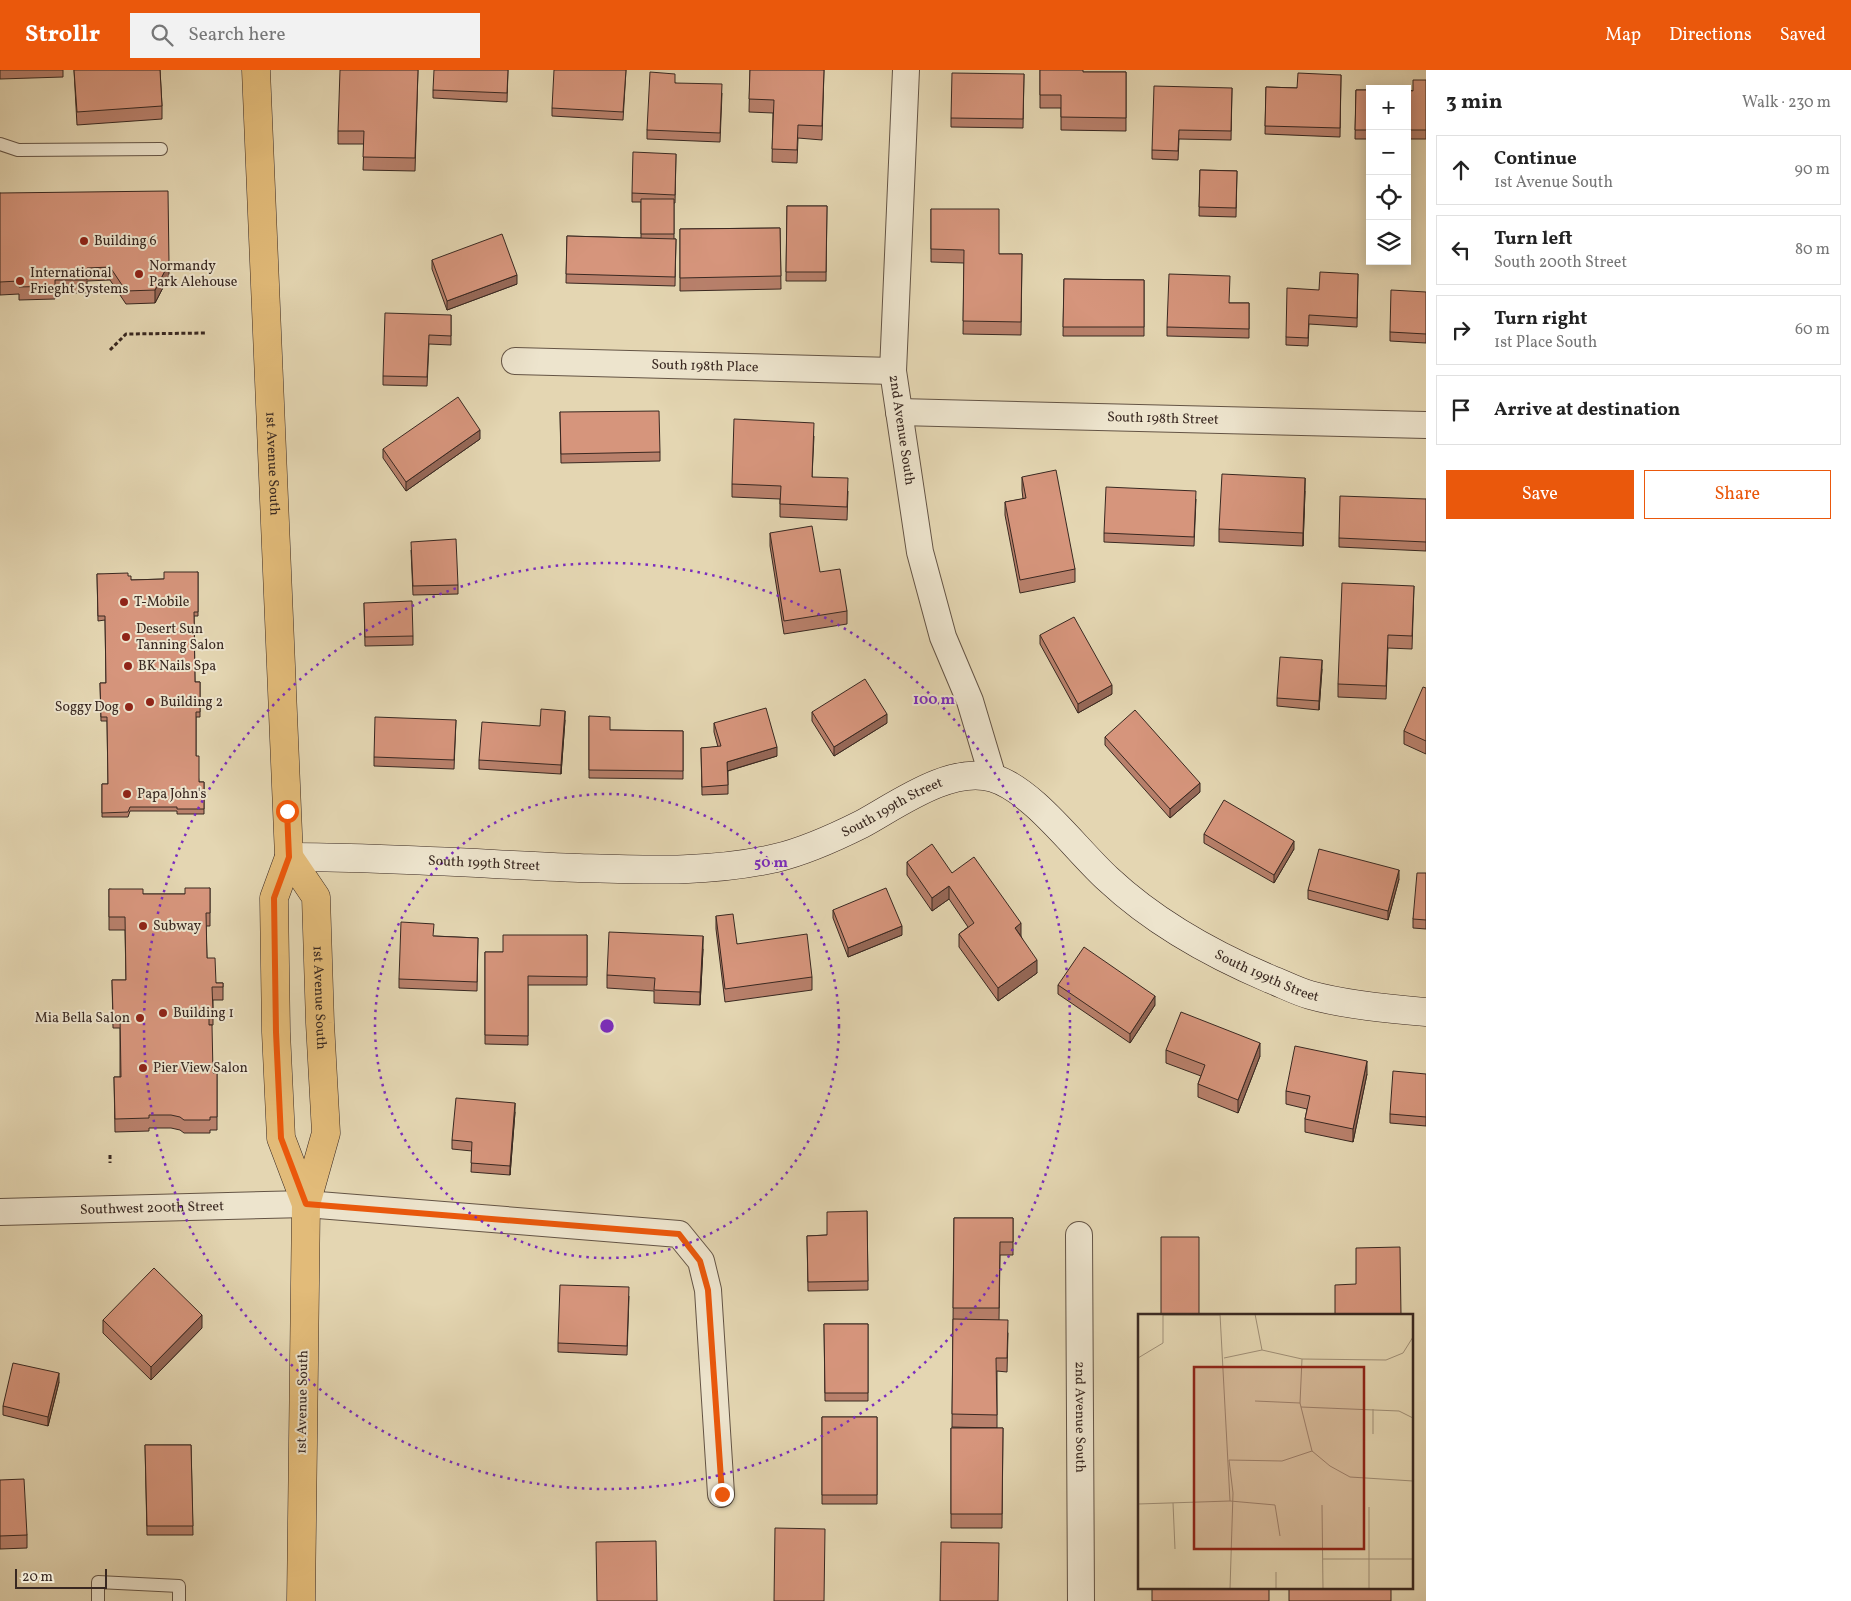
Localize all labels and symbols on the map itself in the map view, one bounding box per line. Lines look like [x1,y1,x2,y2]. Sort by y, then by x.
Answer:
place label: Building 6 [94,232,157,251]
marker: Building 6 [78,235,90,247]
place label: Normandy Park Alehouse [149,257,238,292]
place label: International Frieght Systems [30,264,128,299]
marker: Normandy Park Alehouse [133,268,145,280]
marker: International Frieght Systems [14,275,26,287]
street label: South 198th Place [651,355,759,377]
street label: 2nd Avenue South [884,373,919,487]
street label: South 198th Street [1107,408,1219,429]
street label: 1st Avenue South [261,411,284,516]
place label: T-Mobile [134,593,190,612]
marker: T-Mobile [118,596,130,608]
place label: Desert Sun Tanning Salon [136,620,224,655]
marker: Desert Sun Tanning Salon [120,631,132,643]
place label: BK Nails Spa [138,657,216,676]
marker: BK Nails Spa [122,660,134,672]
text: 100 m [913,690,956,711]
place label: Building 2 [160,693,223,712]
marker: Building 2 [144,696,156,708]
place label: Soggy Dog [55,698,119,717]
marker: Soggy Dog [123,701,135,713]
street label: South 199th Street [838,773,945,842]
place label: Papa John's [137,785,207,804]
marker: Papa John's [121,788,133,800]
route start [276,800,299,823]
street label: South 199th Street [427,851,541,876]
text: 50 m [754,853,788,874]
place label: Subway [153,917,202,936]
marker: Subway [137,920,149,932]
street label: 1st Avenue South [308,945,331,1050]
street label: South 199th Street [1211,945,1321,1006]
place label: Building 1 [173,1004,234,1023]
marker: Building 1 [157,1007,169,1019]
place label: Mia Bella Salon [35,1009,130,1028]
marker: Mia Bella Salon [134,1012,146,1024]
centre of rings [598,1017,616,1035]
place label: Pier View Salon [153,1059,248,1078]
marker: Pier View Salon [137,1062,149,1074]
street label: Southwest 200th Street [80,1197,224,1219]
inset map [1138,1314,1414,1588]
street label: 1st Avenue South [293,1350,313,1454]
street label: 2nd Avenue South [1070,1361,1090,1473]
route end [711,1483,734,1506]
scale bar [15,1566,108,1589]

